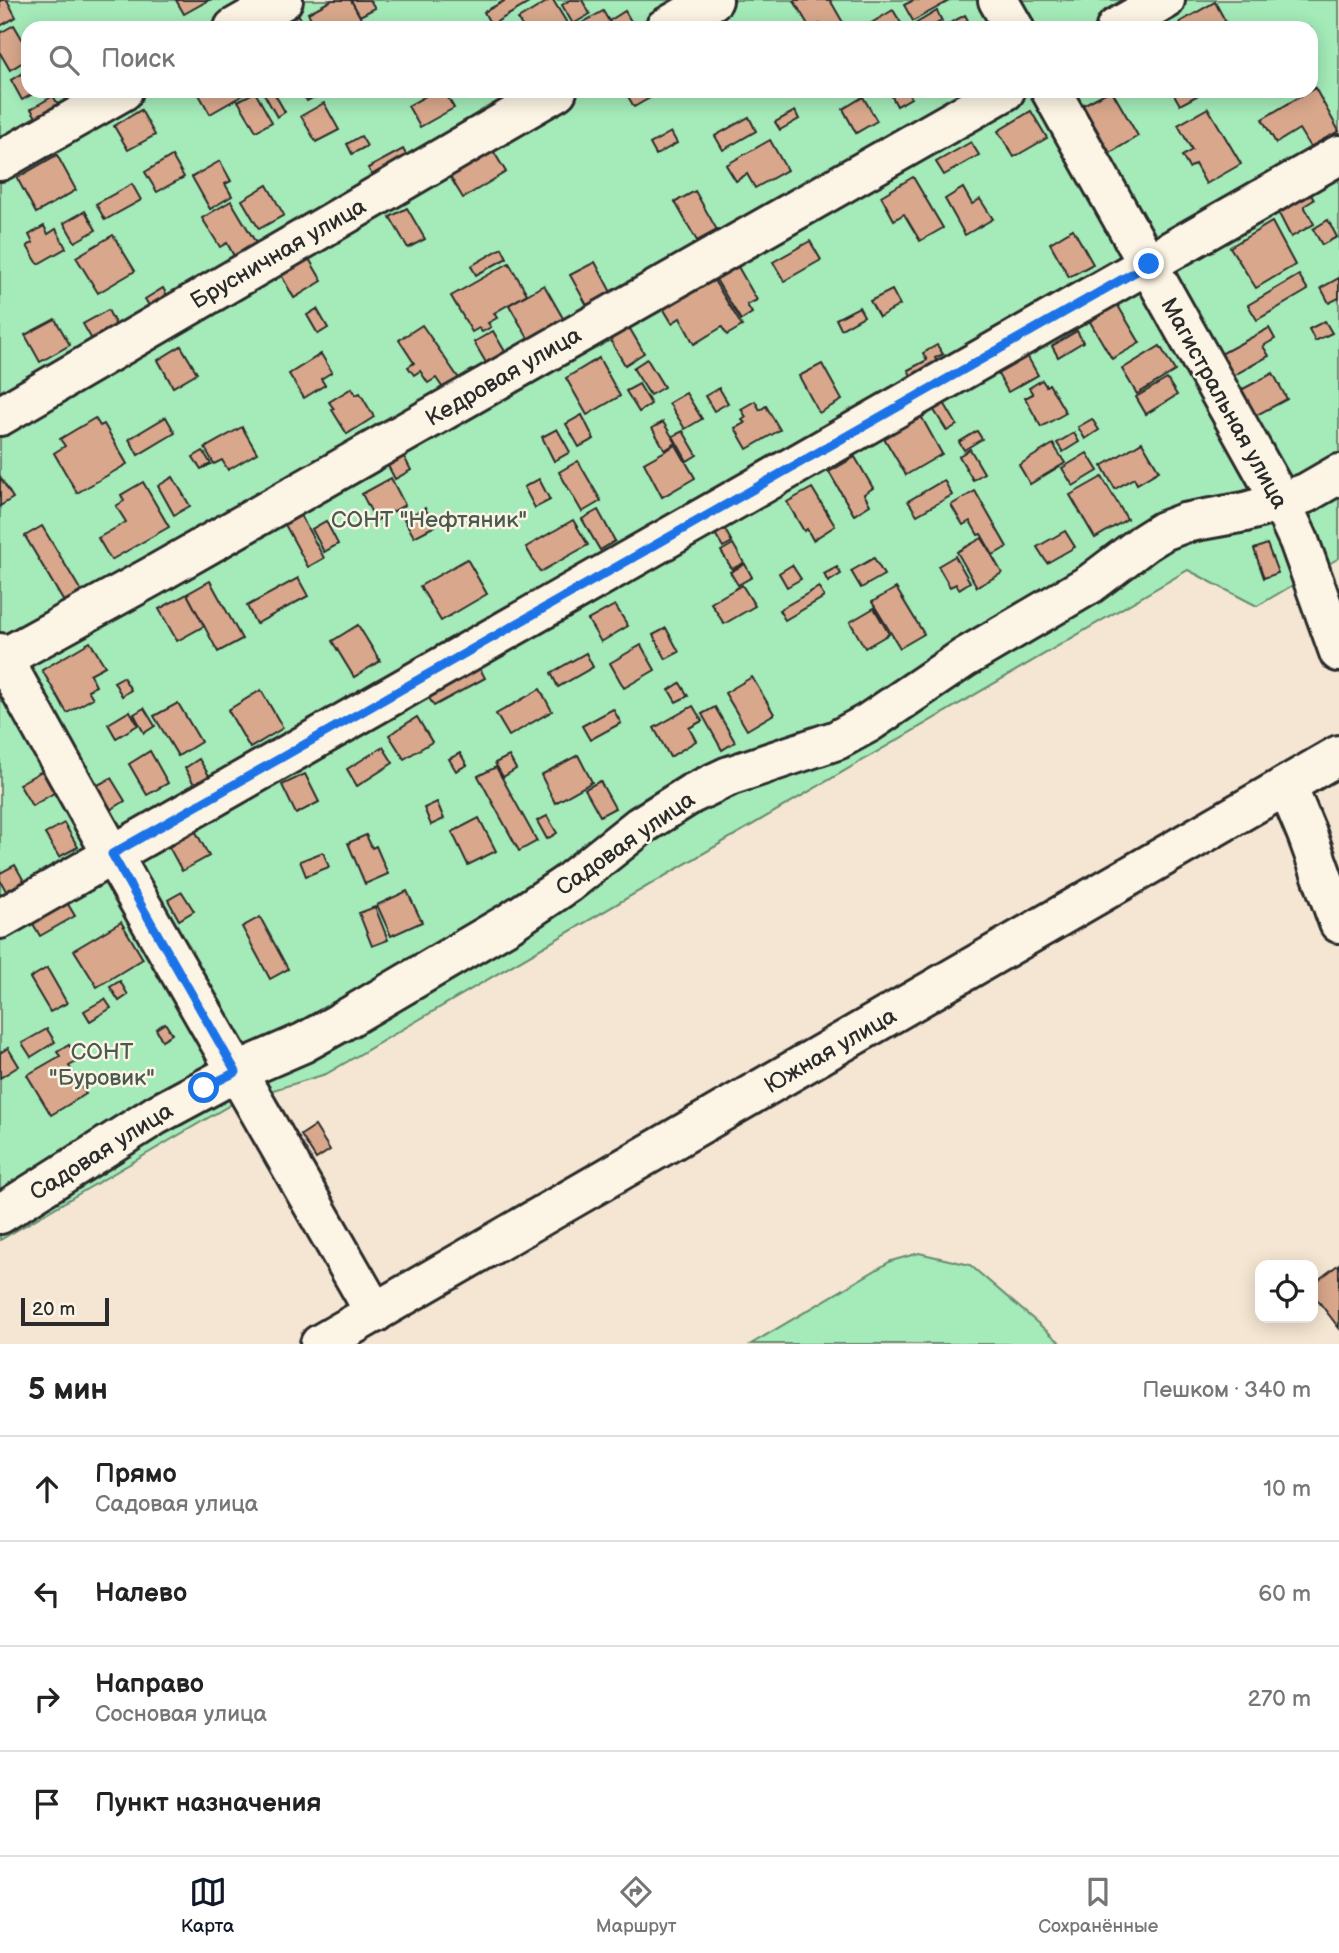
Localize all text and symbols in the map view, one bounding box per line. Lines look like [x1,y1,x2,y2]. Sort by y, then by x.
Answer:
search box [21,21,1318,98]
icon: search [45,41,83,79]
text: Поиск [101,44,175,75]
street label: Брусничная улица [186,192,371,315]
route end [1133,248,1164,279]
street label: Магистральная улица [1154,293,1294,514]
street label: Кедровая улица [421,321,587,433]
park label: СОНТ "Нефтяник" [331,506,527,534]
street label: Садовая улица [551,785,701,902]
street label: Южная улица [759,1002,902,1100]
park label: СОНТ "Буровик" [49,1038,155,1092]
route start [188,1072,219,1103]
street label: Садовая улица [25,1096,179,1207]
map controls [1255,1260,1318,1323]
button: locate [1255,1260,1318,1323]
scale bar [21,1295,108,1327]
text: 20 m [32,1298,75,1321]
text: 5 мин [28,1372,108,1408]
text: Пешком · 340 m [1142,1376,1311,1404]
text: Прямо [95,1459,177,1490]
icon: ahead [28,1470,66,1508]
text: 10 m [1263,1475,1311,1503]
text: Садовая улица [95,1490,258,1518]
icon: left [28,1575,66,1613]
text: Налево [95,1578,187,1609]
text: 60 m [1258,1580,1311,1608]
text: Направо [95,1669,204,1700]
icon: right [28,1680,66,1718]
text: 270 m [1247,1685,1311,1713]
text: Сосновая улица [95,1700,267,1728]
icon: arrive [28,1785,66,1823]
text: Пункт назначения [95,1788,321,1819]
tab: Карта [181,1873,234,1938]
tab: Маршрут [596,1873,677,1938]
tab: Сохранённые [1038,1873,1158,1938]

